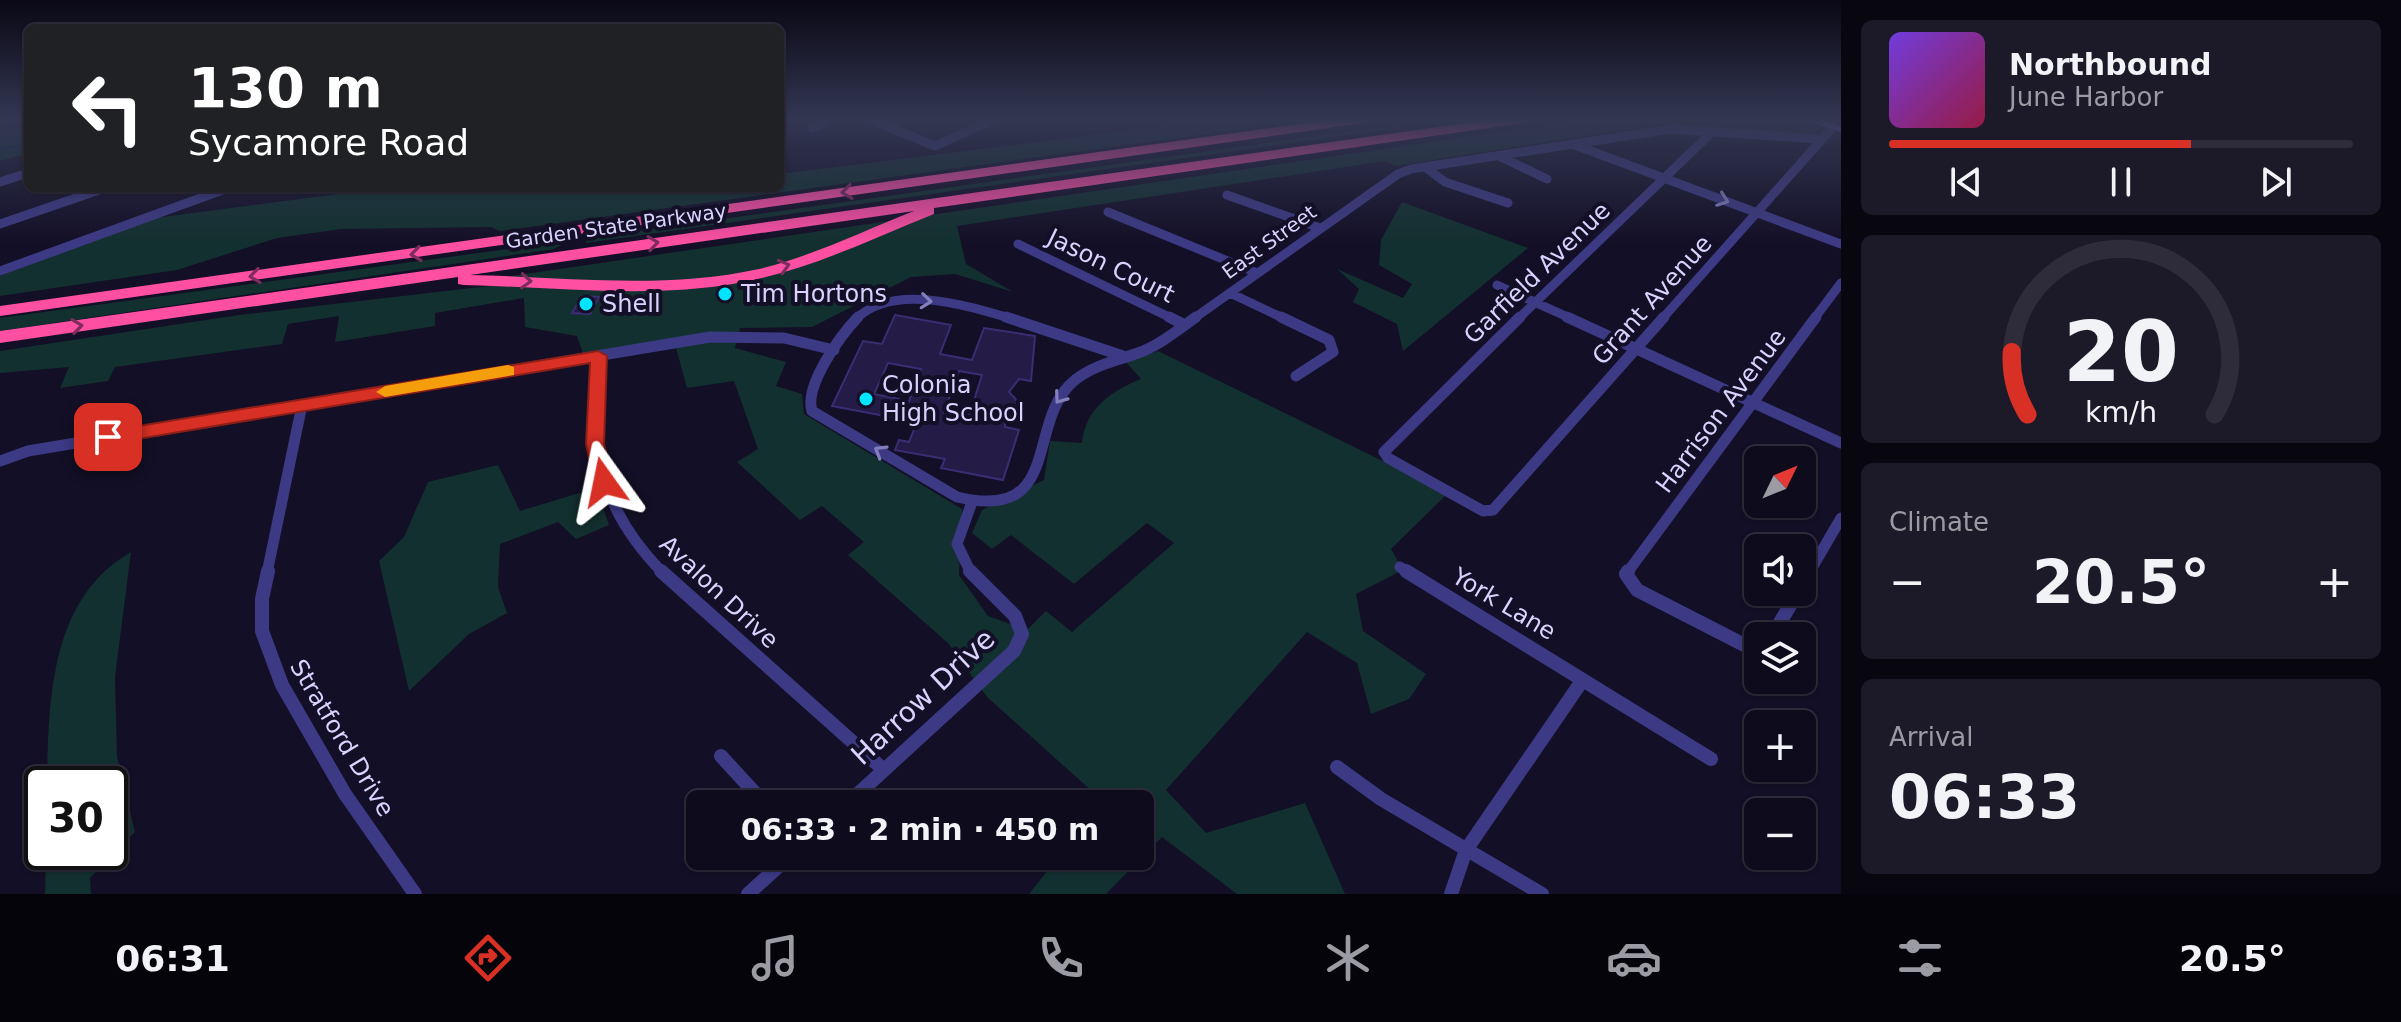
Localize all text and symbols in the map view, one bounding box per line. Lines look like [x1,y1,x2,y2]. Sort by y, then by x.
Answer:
text: Northbound [2009,47,2212,82]
text: 130 m [188,55,383,120]
icon: left [56,56,160,160]
text: June Harbor [2009,82,2163,112]
text: Sycamore Road [188,122,469,163]
icon: previous [1944,160,1988,204]
icon: pause [2099,160,2143,204]
icon: next [2254,160,2298,204]
one-way arrow [840,183,854,200]
one-way arrow [1716,190,1730,207]
street label: Garfield Avenue [1458,196,1616,350]
street label: Garden State Parkway [504,199,728,253]
street label: East Street [1217,200,1321,284]
street label: Jason Court [1041,222,1179,309]
street label: Grant Avenue [1587,229,1717,371]
one-way arrow [646,235,659,252]
one-way arrow [409,245,423,262]
one-way arrow [777,259,790,275]
one-way arrow [248,267,262,284]
one-way arrow [520,272,533,289]
place label: Tim Hortons [740,280,887,308]
marker: Tim Hortons [716,285,734,303]
place label: Shell [602,290,661,318]
one-way arrow [919,292,932,309]
marker: Shell [577,295,595,313]
text: 20 [2063,304,2179,401]
one-way arrow [70,318,84,335]
street label: Harrison Avenue [1650,324,1792,498]
place label: Colonia High School [882,371,1024,427]
one-way arrow [1055,389,1069,404]
marker: Colonia High School [857,390,875,408]
text: km/h [2085,396,2157,430]
pin [74,403,142,471]
icon: arrive [86,415,130,459]
position arrow [562,440,646,524]
one-way arrow [874,445,889,461]
north arrow [1744,446,1816,518]
map controls [1744,446,1816,870]
text: Climate [1889,507,1989,537]
street label: Avalon Drive [654,530,784,654]
button: sound [1744,534,1816,606]
text: 20.5° [2032,547,2210,617]
text: − [1889,556,1926,607]
text: + [2316,556,2353,607]
street label: York Lane [1446,562,1561,646]
street label: Harrow Drive [845,622,1001,772]
button: layers [1744,622,1816,694]
street label: Stratford Drive [284,654,400,822]
button: + [1744,710,1816,782]
text: Arrival [1889,722,1973,752]
text: 06:33 [1889,762,2080,832]
speed limit sign: 30 [24,766,128,870]
button: − [1744,798,1816,870]
text: 06:33 · 2 min · 450 m [741,812,1099,847]
icon: directions [460,930,516,986]
icon: music [747,930,803,986]
icon: phone [1033,930,1089,986]
icon: climate [1320,930,1376,986]
icon: car [1606,930,1662,986]
icon: filters [1892,930,1948,986]
text: 06:31 [115,938,230,979]
text: 20.5° [2179,938,2286,979]

